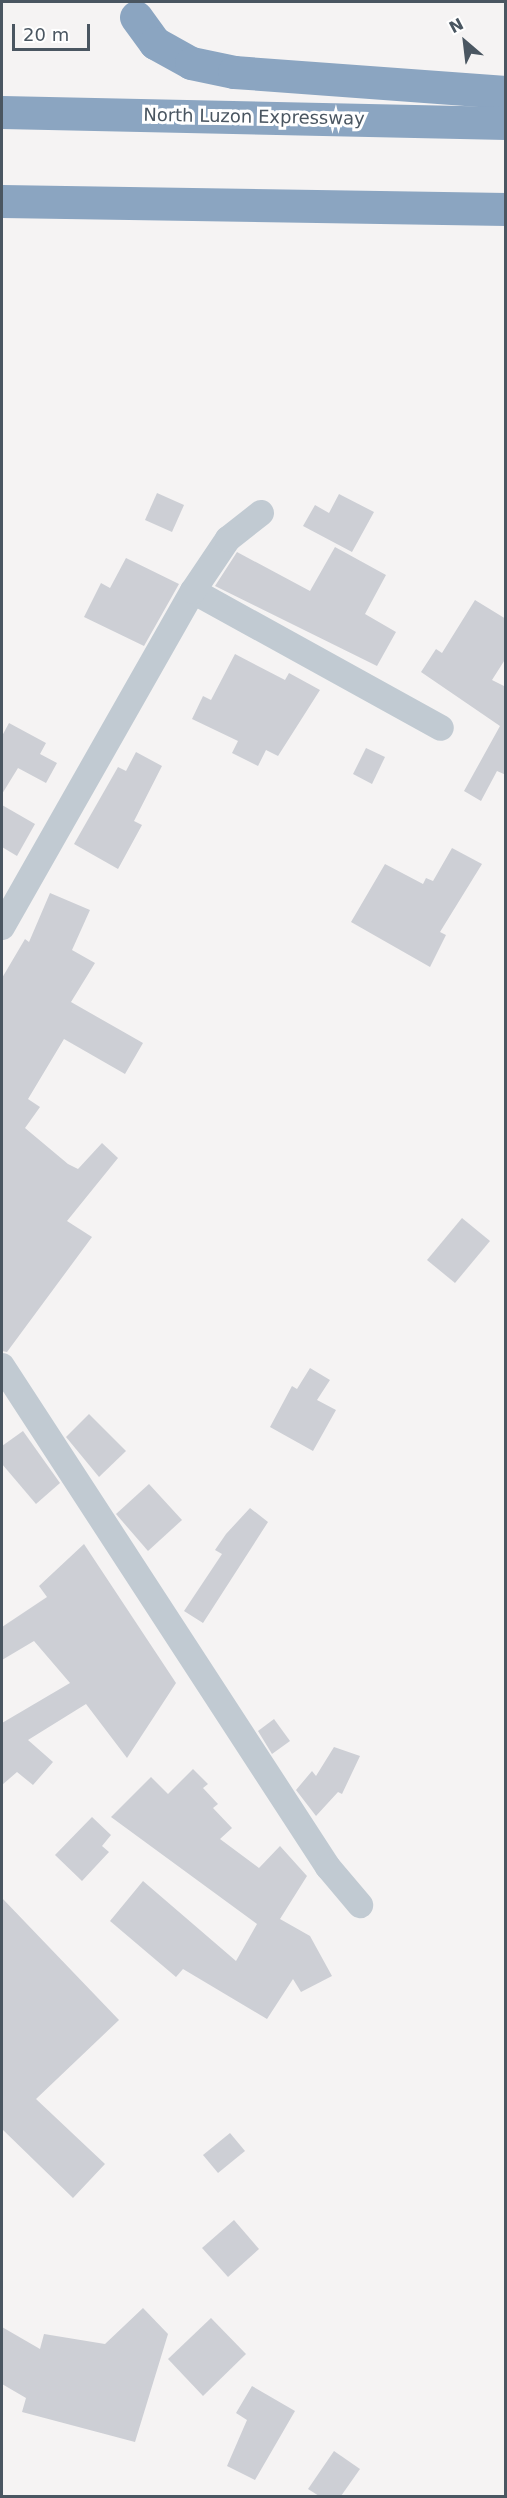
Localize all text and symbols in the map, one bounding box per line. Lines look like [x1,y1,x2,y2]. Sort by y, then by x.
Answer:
scale bar [15,12,93,50]
north arrow [435,12,495,72]
text: N [446,14,467,37]
text: 20 m [23,24,69,45]
street label: North Luzon Expressway [143,104,365,130]

